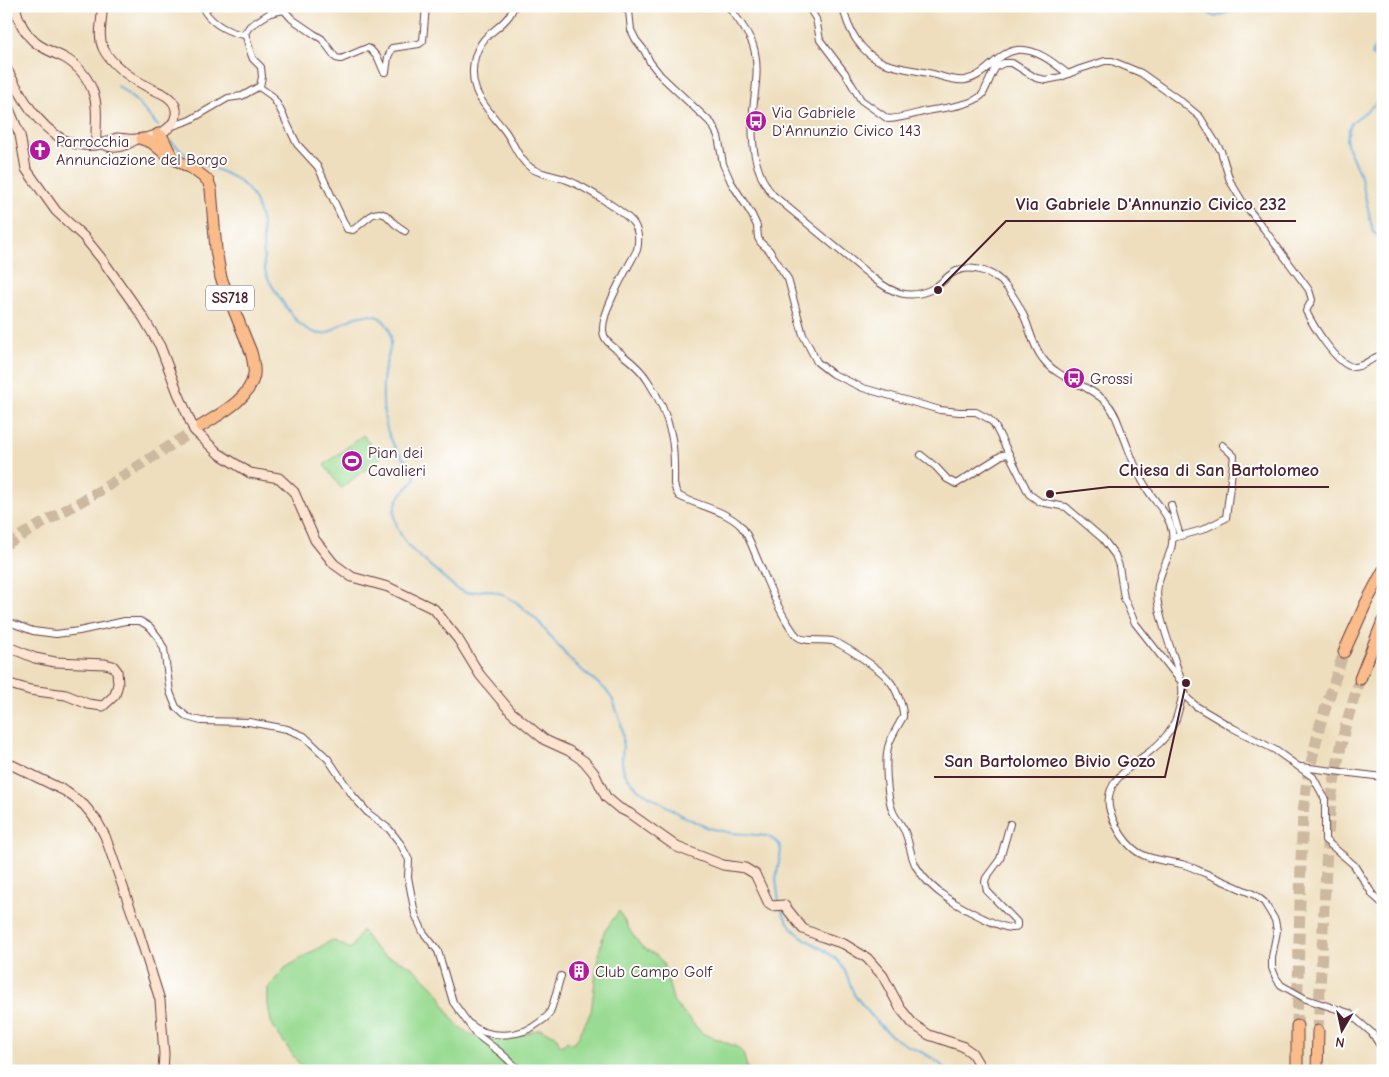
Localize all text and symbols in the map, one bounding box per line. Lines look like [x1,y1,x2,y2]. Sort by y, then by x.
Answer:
place label: Via Gabriele D'Annunzio Civico 143 [772,104,921,140]
bus stop icon: Via Gabriele D'Annunzio Civico 143 [744,109,768,133]
place label: Parrocchia Annunciazione del Borgo [56,133,227,169]
church icon: Parrocchia Annunciazione del Borgo [28,138,52,162]
callout: Via Gabriele D'Annunzio Civico 232 [1006,188,1296,221]
text: Via Gabriele D'Annunzio Civico 232 [1016,194,1286,215]
road number: SS718 [206,286,254,310]
bus stop icon: Grossi [1062,366,1086,390]
place label: Grossi [1090,370,1133,388]
place label: Pian dei Cavalieri [368,444,426,480]
sports icon: Pian dei Cavalieri [340,449,364,473]
callout: Chiesa di San Bartolomeo [1109,454,1329,487]
text: Chiesa di San Bartolomeo [1119,460,1319,481]
callout: San Bartolomeo Bivio Gozo [934,744,1165,777]
text: San Bartolomeo Bivio Gozo [944,751,1156,772]
building icon: Club Campo Golf [567,959,591,983]
place label: Club Campo Golf [595,963,713,981]
north arrow [1316,1004,1366,1054]
text: N [1334,1033,1346,1051]

